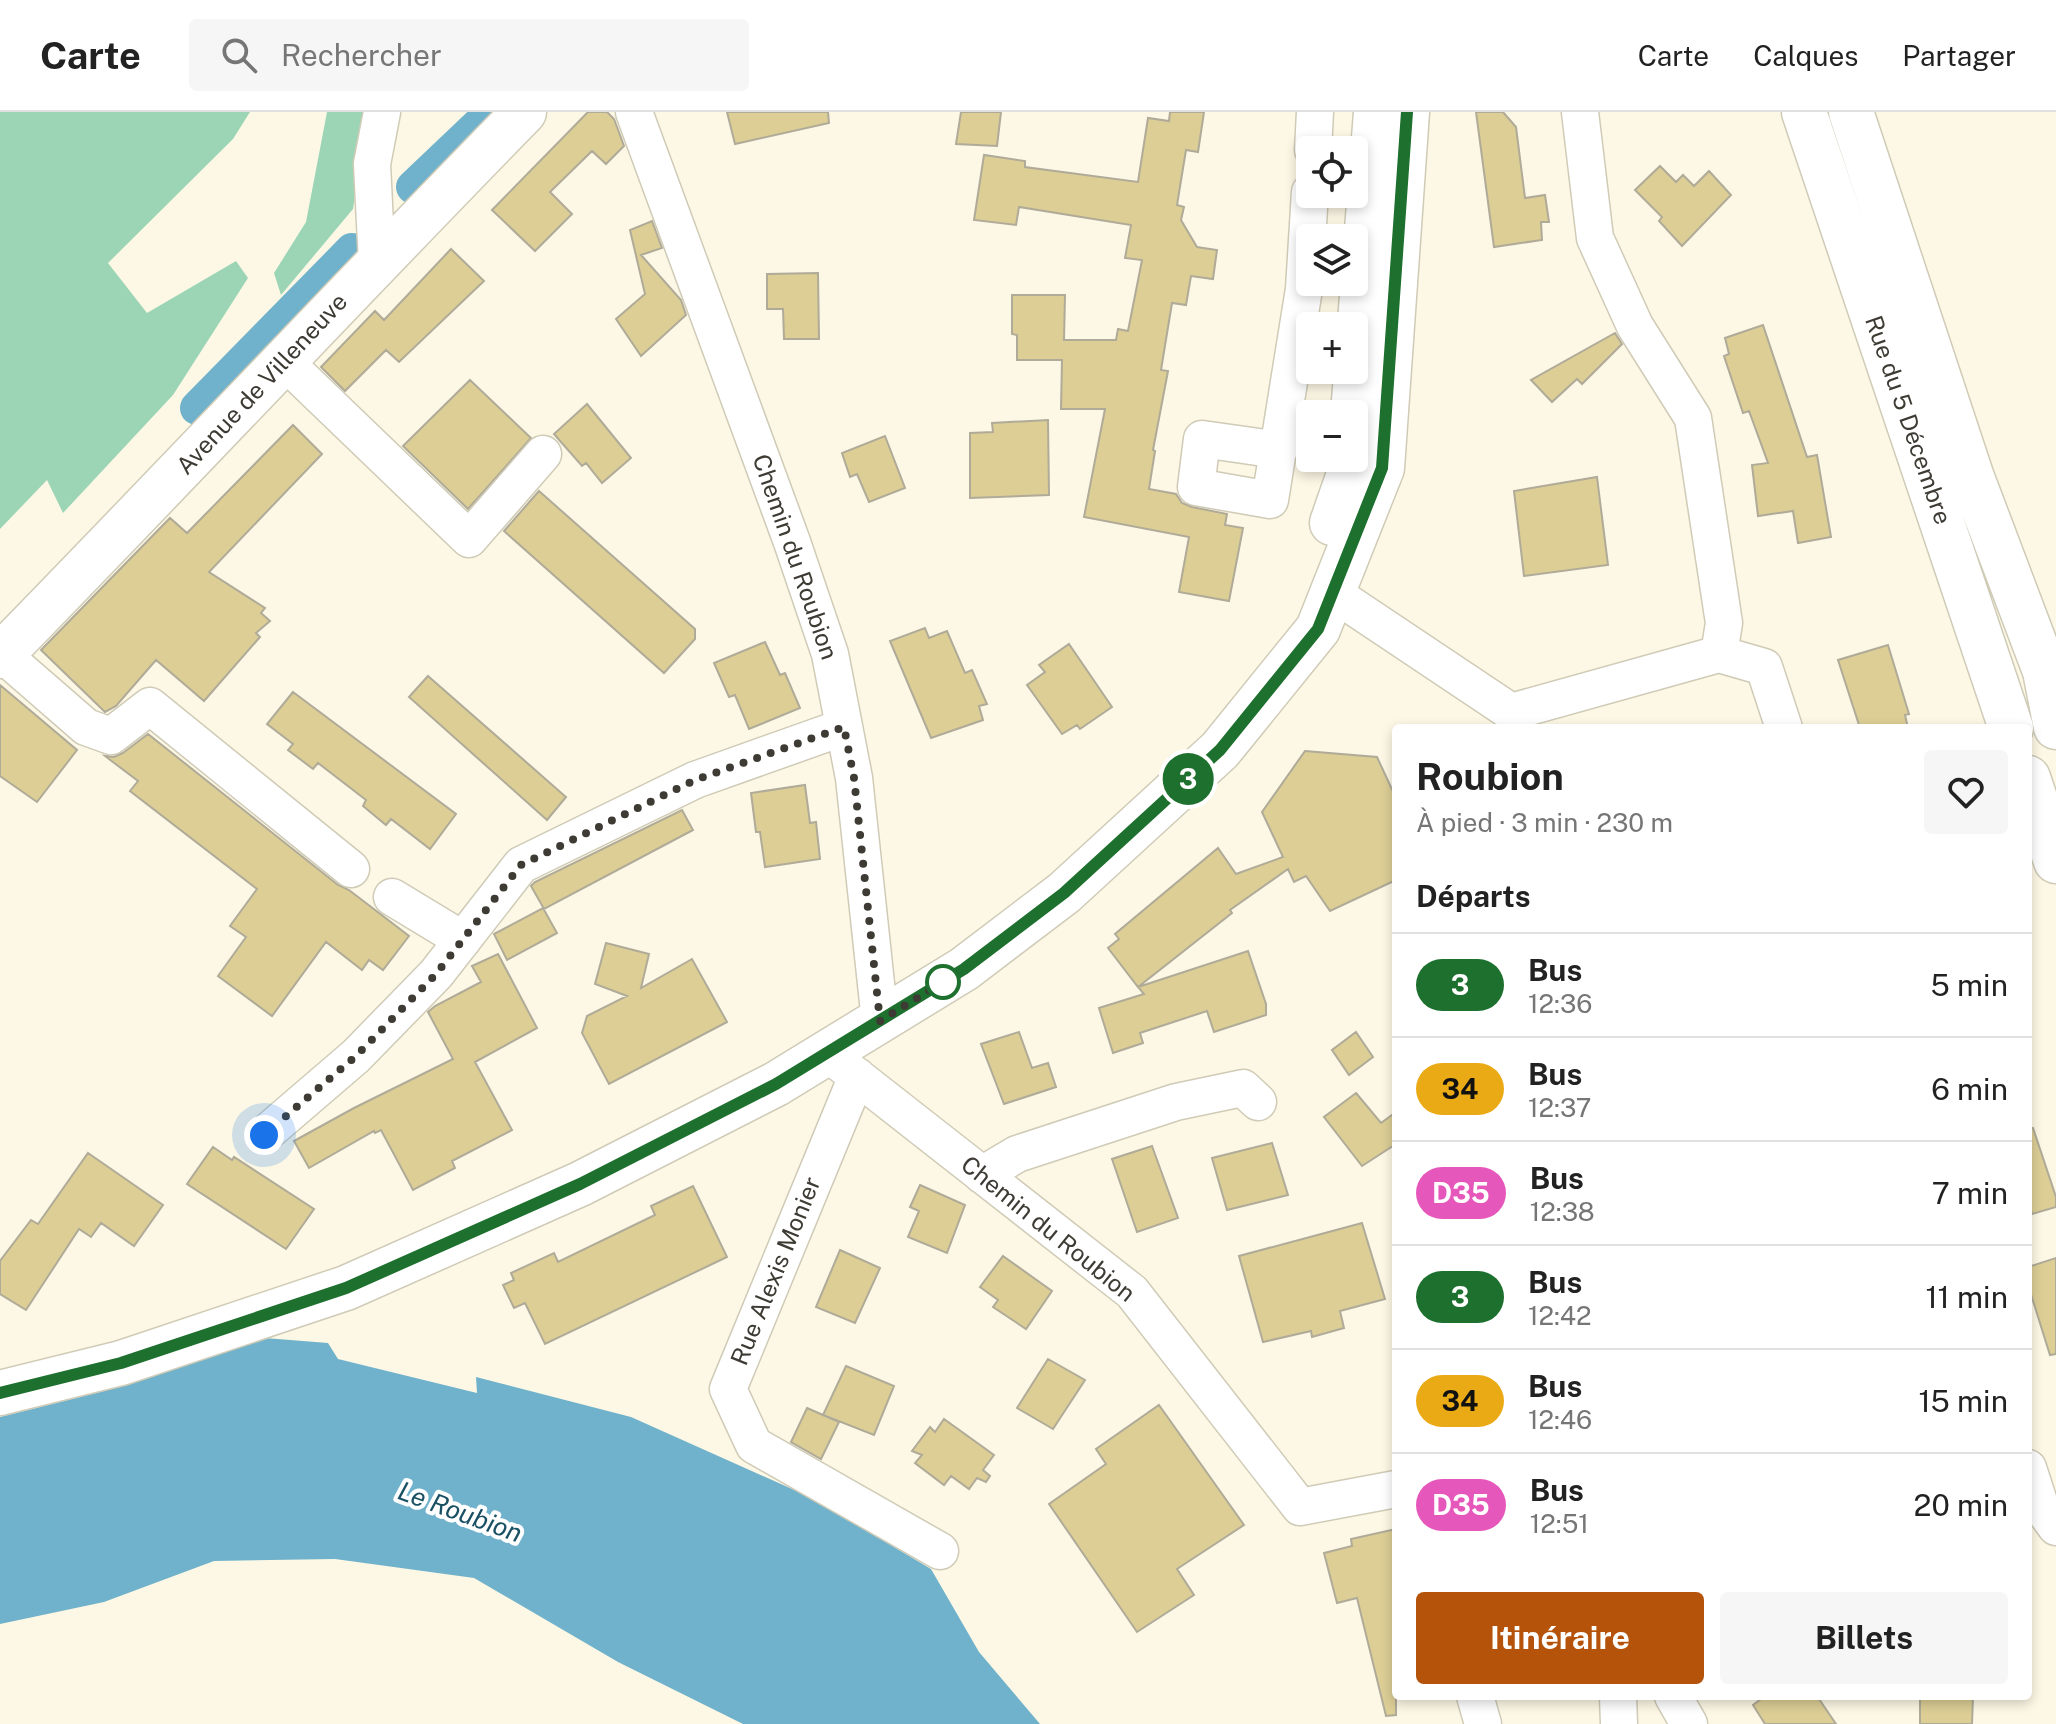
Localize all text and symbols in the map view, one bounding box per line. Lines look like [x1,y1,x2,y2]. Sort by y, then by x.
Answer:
search box [189,19,749,91]
text: Carte [40,33,141,78]
icon: search [217,33,261,77]
text: Rechercher [281,37,442,73]
text: Carte [1638,39,1709,72]
text: Calques [1753,39,1858,72]
text: Partager [1902,39,2016,72]
map controls [1296,136,1368,472]
button: locate [1296,136,1368,208]
button: layers [1296,224,1368,296]
street label: Avenue de Villeneuve [170,287,352,480]
button: + [1296,312,1368,384]
street label: Rue du 5 Décembre [1860,312,1958,528]
button: − [1296,400,1368,472]
street label: Chemin du Roubion [748,450,844,663]
button: heart [1924,750,2008,834]
line badge: 3 [1162,753,1214,805]
text: Roubion [1416,754,1564,799]
text: 3 [1179,762,1197,795]
text: À pied · 3 min · 230 m [1416,807,1673,838]
text: Départs [1416,878,1530,914]
text: Bus [1528,952,1582,988]
unlabelled marker [926,965,960,999]
text: 5 min [1931,967,2008,1003]
text: 3 [1451,968,1469,1001]
text: 12:36 [1528,988,1592,1019]
text: Bus [1528,1056,1582,1092]
text: 6 min [1931,1071,2008,1107]
text: 34 [1442,1072,1478,1105]
text: 12:37 [1528,1092,1591,1123]
your location [244,1115,284,1155]
street label: Chemin du Roubion [956,1150,1141,1307]
text: Bus [1530,1160,1584,1196]
street label: Rue Alexis Monier [725,1172,826,1369]
text: 7 min [1932,1175,2008,1211]
text: D35 [1432,1176,1490,1209]
text: 12:38 [1530,1196,1595,1227]
text: Bus [1528,1264,1582,1300]
text: 11 min [1925,1279,2008,1315]
text: 3 [1451,1280,1469,1313]
text: 12:42 [1528,1300,1592,1331]
text: Bus [1528,1368,1582,1404]
text: 15 min [1918,1383,2008,1419]
text: 34 [1442,1384,1478,1417]
text: 12:46 [1528,1404,1592,1435]
text: Bus [1530,1472,1584,1508]
water label: Le Roubion [394,1475,526,1548]
text: 20 min [1914,1487,2008,1523]
text: D35 [1432,1488,1490,1521]
text: 12:51 [1530,1508,1589,1539]
button: Itinéraire [1416,1592,1704,1684]
button: Billets [1720,1592,2008,1684]

